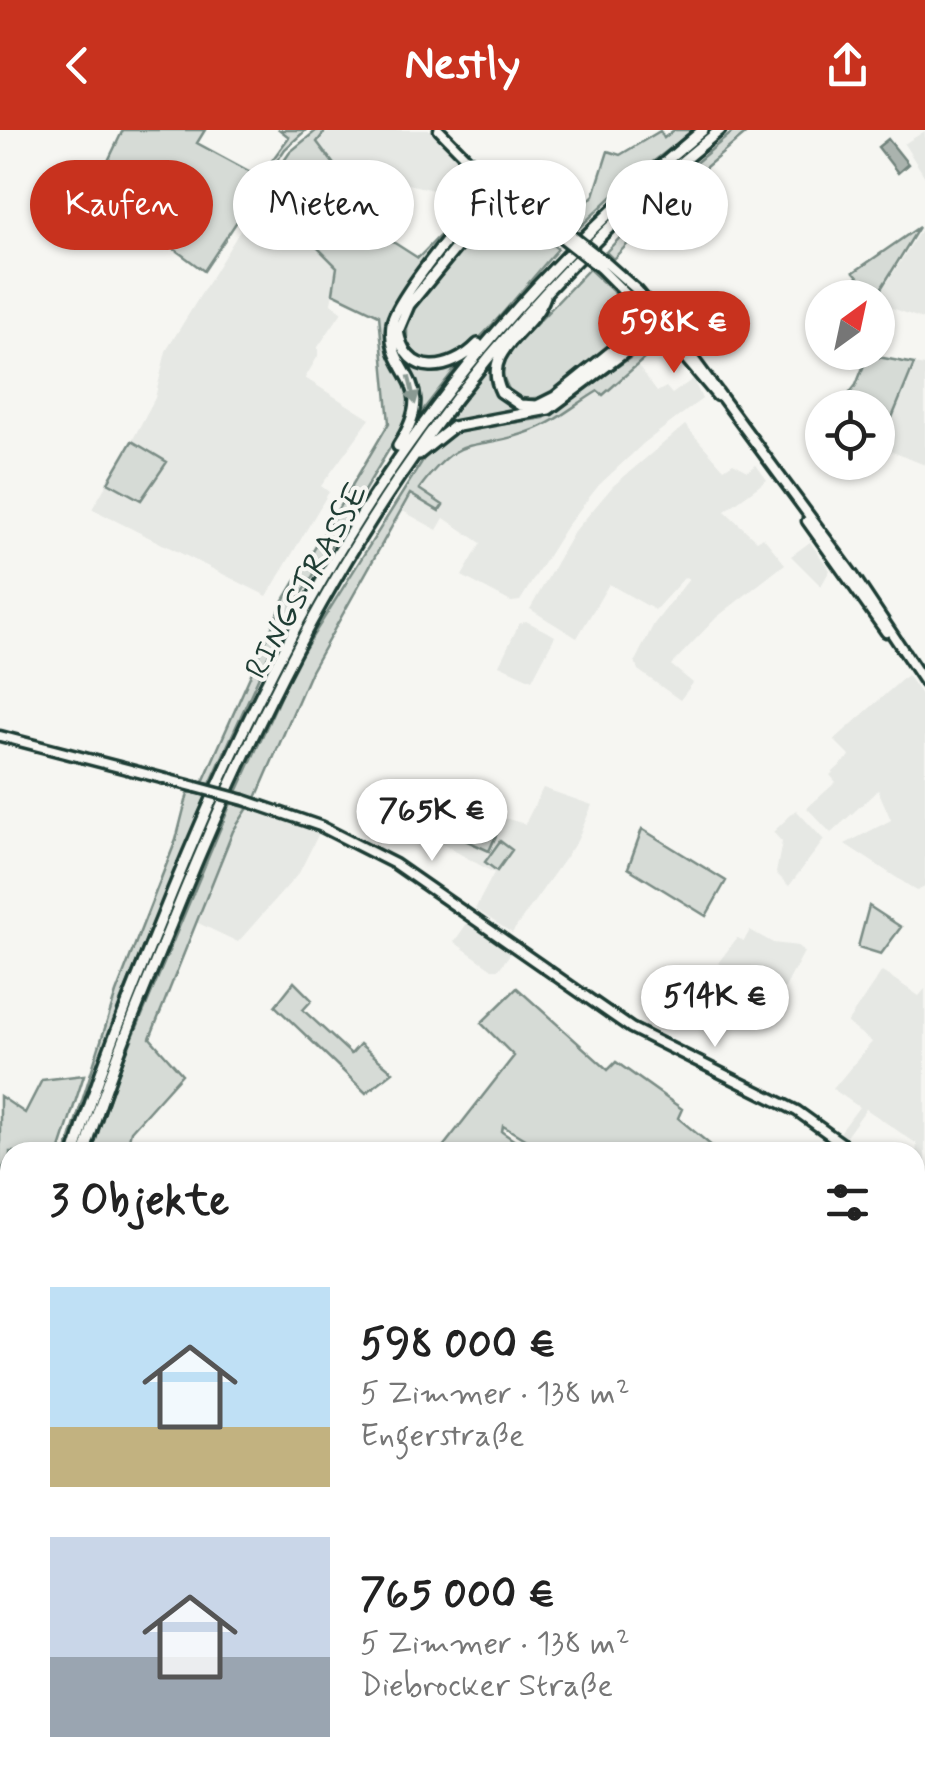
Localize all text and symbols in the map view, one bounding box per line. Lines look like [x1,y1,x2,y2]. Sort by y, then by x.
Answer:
text: Nestly [404,36,521,95]
icon: back [50,38,105,93]
icon: share [820,38,875,93]
chip: Kaufen [30,160,213,250]
chip: Mieten [233,160,414,250]
chip: Filter [434,160,586,250]
chip: Neu [606,160,728,250]
north arrow [805,280,895,370]
map controls [805,280,895,480]
pin: 598K € [593,291,755,376]
text: 598K € [620,302,728,344]
one-way arrow [405,375,420,406]
button: locate [805,390,895,480]
street label: RINGSTRASSE [236,476,378,686]
pin: 765K € [351,779,513,864]
text: 765K € [378,790,486,832]
pin: 514K € [634,965,796,1050]
text: 514K € [663,976,767,1018]
text: 3 Objekte [50,1175,229,1230]
icon: filters [820,1175,875,1230]
text: 598 000 € [360,1318,556,1373]
icon: home [130,1327,250,1447]
text: 5 Zimmer · 138 m² [360,1373,630,1415]
text: Engerstraße [360,1415,525,1457]
text: 765 000 € [360,1568,555,1623]
icon: home [130,1577,250,1697]
text: 5 Zimmer · 138 m² [360,1623,630,1665]
text: Diebrocker Straße [360,1665,613,1707]

